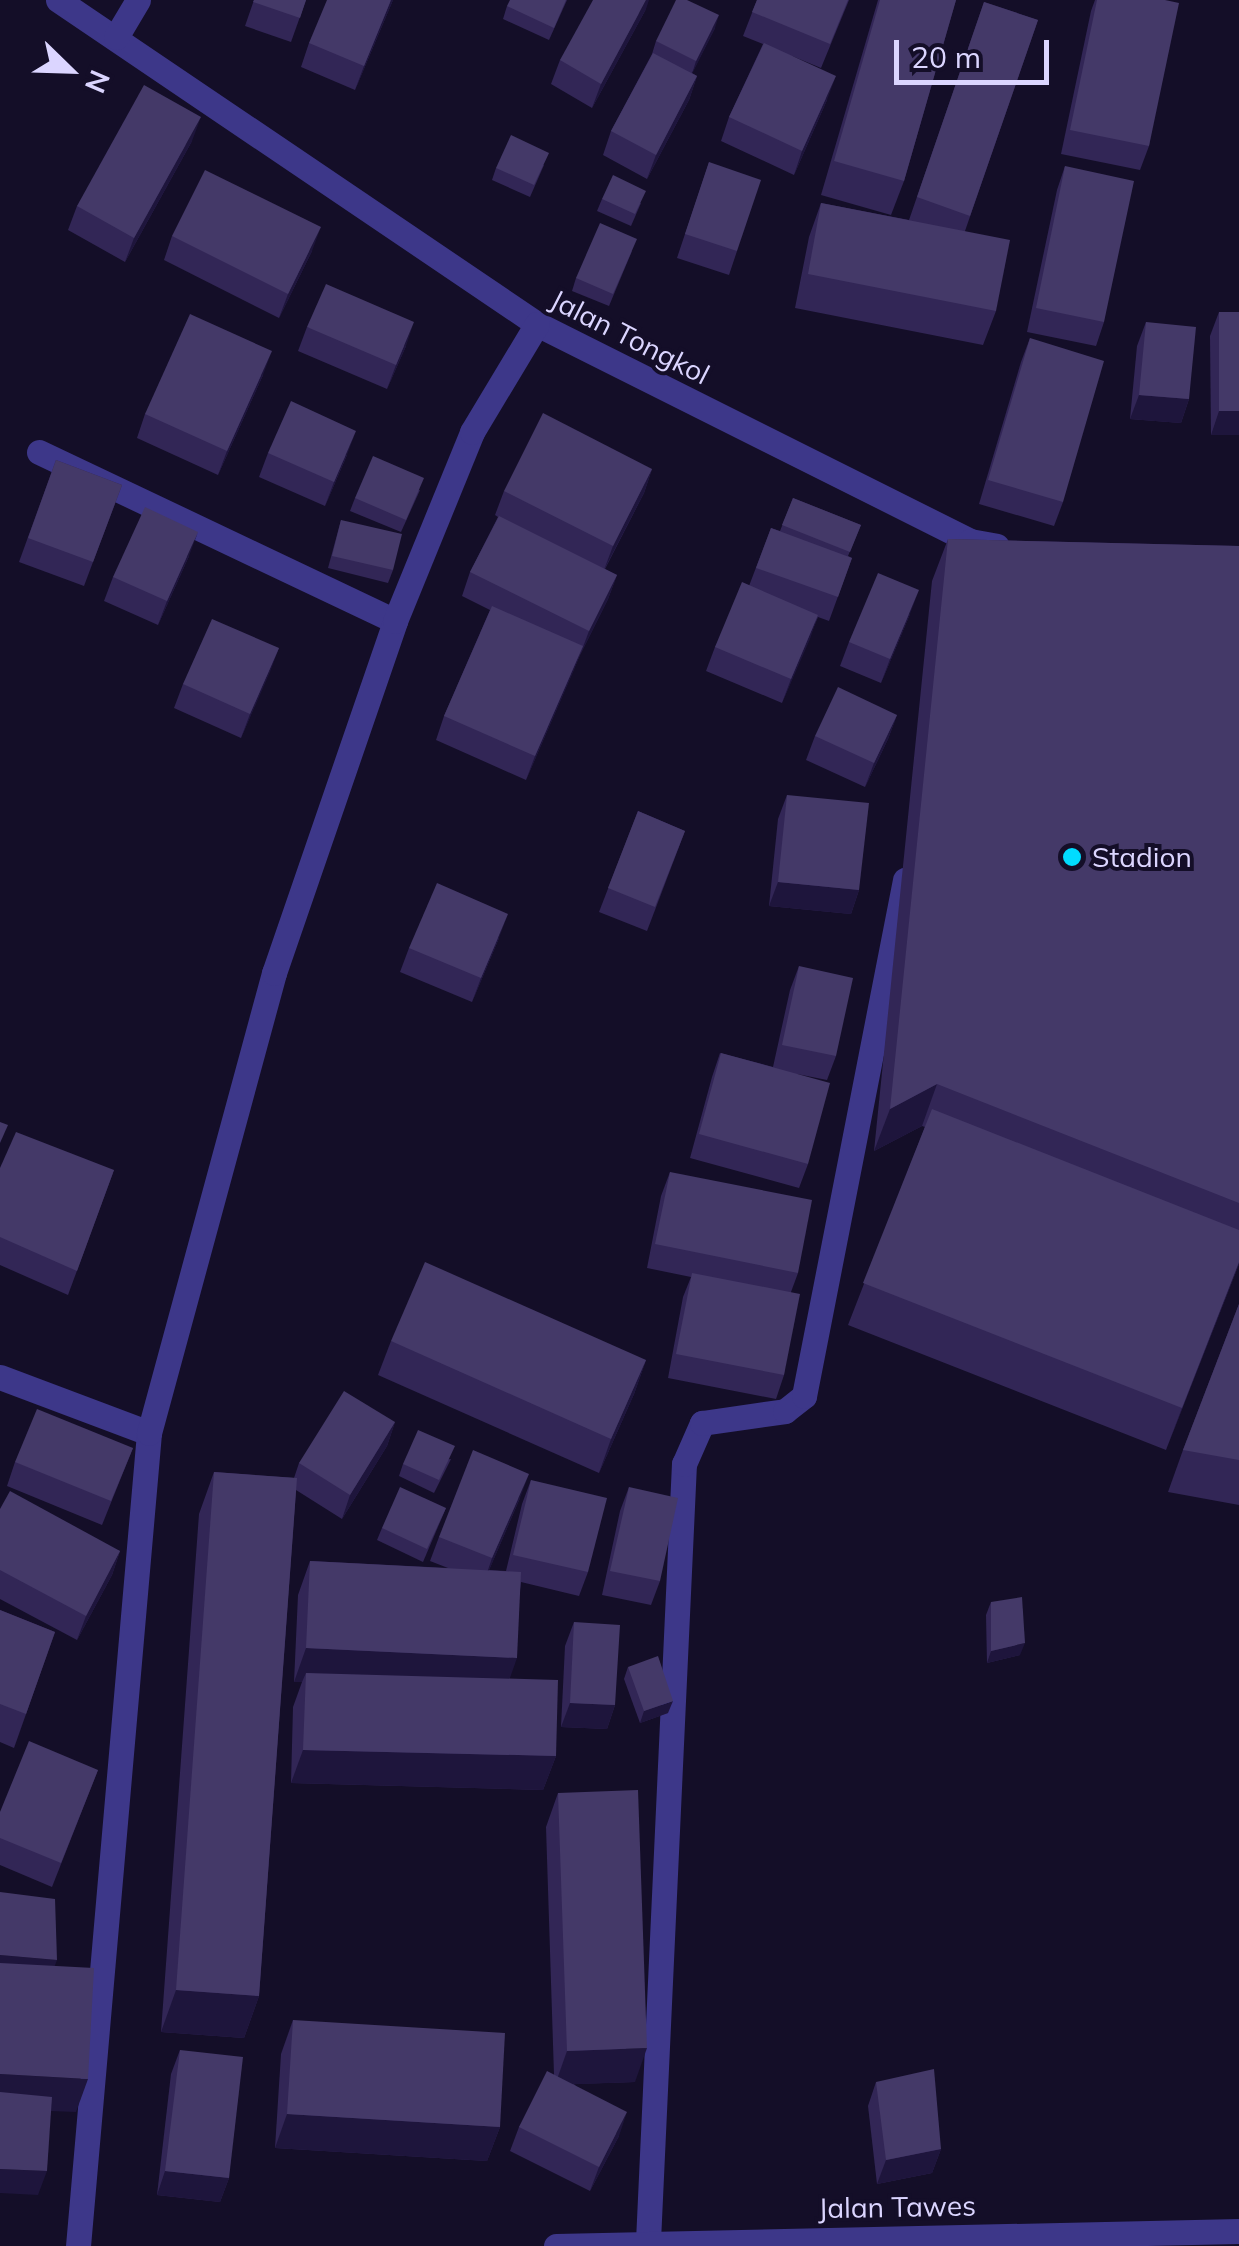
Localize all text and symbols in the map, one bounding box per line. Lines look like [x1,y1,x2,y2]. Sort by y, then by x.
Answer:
north arrow [20,20,120,120]
scale bar [899,20,1054,82]
text: 20 m [911,38,981,76]
text: N [78,65,118,98]
street label: Jalan Tongkol [545,283,715,391]
place label: Stadion [1092,840,1192,874]
marker: Stadion [1061,846,1083,868]
street label: Jalan Tawes [818,2189,976,2225]

